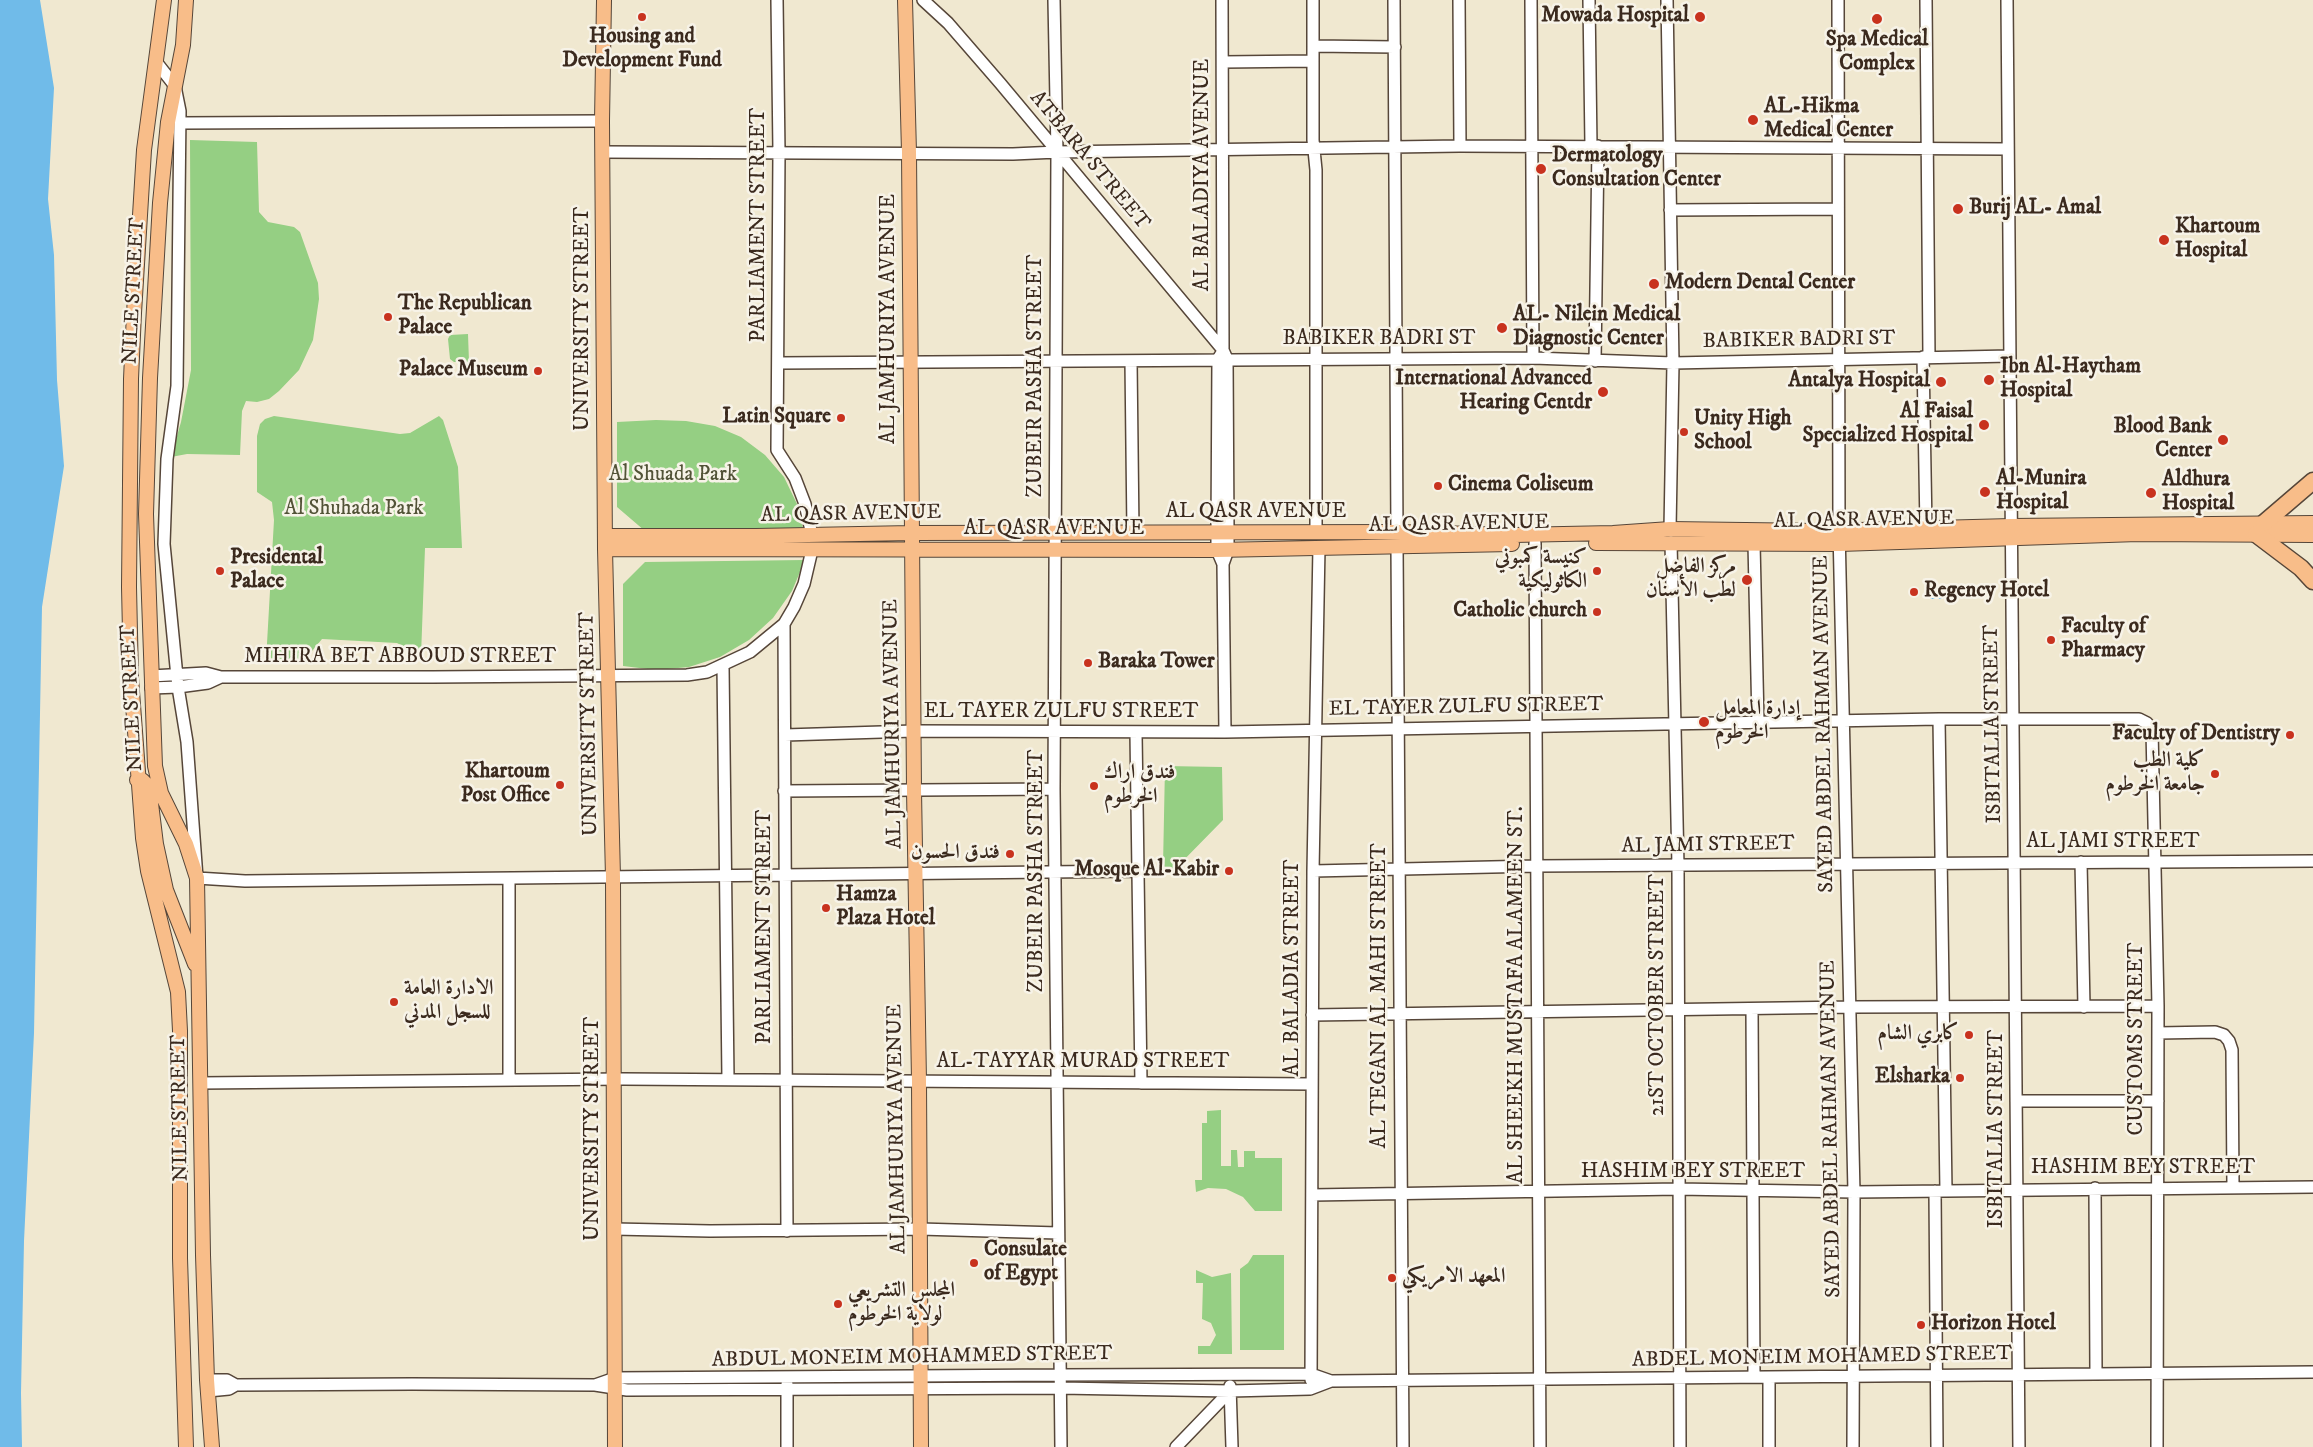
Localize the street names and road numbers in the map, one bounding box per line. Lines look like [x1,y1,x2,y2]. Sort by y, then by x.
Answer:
street label: AL BALADIYA AVENUE [1191,59,1217,291]
street label: ATBARA STREET [1023,86,1155,236]
street label: PARLIAMENT STREET [747,108,773,342]
street label: AL JAMHURIYA AVENUE [877,194,903,444]
street label: UNIVERSITY STREET [571,207,597,431]
street label: NILE STREET [119,217,151,365]
street label: ZUBEIR PASHA STREET [1024,255,1050,497]
street label: BABIKER BADRI ST [1283,327,1475,353]
street label: BABIKER BADRI ST [1702,327,1896,355]
street label: AL QASR AVENUE [1166,500,1346,526]
street label: AL QASR AVENUE [761,501,941,529]
street label: AL QASR AVENUE [1774,507,1954,535]
street label: AL QASR AVENUE [1369,511,1549,539]
street label: AL QASR AVENUE [964,517,1144,543]
street label: SAYED ABDEL RAHMAN AVENUE [1809,555,1841,893]
street label: AL JAMHURIYA AVENUE [879,599,909,849]
street label: UNIVERSITY STREET [575,612,605,836]
street label: NILE STREET [117,624,149,772]
street label: ISBITALIA STREET [1980,625,2008,823]
street label: MIHIRA BET ABBOUD STREET [244,645,556,671]
street label: EL TAYER ZULFU STREET [1328,693,1604,723]
street label: EL TAYER ZULFU STREET [924,700,1198,726]
street label: ZUBEIR PASHA STREET [1025,750,1051,992]
street label: AL SHEEKH MUSTAFA ALAMEEN ST. [1505,806,1531,1184]
street label: PARLIAMENT STREET [753,810,779,1044]
street label: AL JAMI STREET [2026,830,2200,856]
street label: AL JAMI STREET [1621,832,1795,860]
street label: AL TEGANI AL MAHI STREET [1368,843,1394,1149]
street label: AL BALADIA STREET [1281,860,1307,1076]
street label: 21ST OCTOBER STREET [1646,874,1672,1116]
street label: CUSTOMS STREET [2125,942,2151,1136]
street label: SAYED ABDEL RAHMAN AVENUE [1816,960,1848,1298]
street label: AL JAMHURIYA AVENUE [883,1004,913,1254]
street label: UNIVERSITY STREET [581,1017,607,1241]
street label: ISBITALIA STREET [1985,1030,2011,1228]
street label: NILE STREET [167,1034,195,1182]
street label: AL-TAYYAR MURAD STREET [937,1050,1229,1076]
street label: HASHIM BEY STREET [2031,1156,2255,1182]
street label: HASHIM BEY STREET [1581,1160,1805,1186]
street label: ABDUL MONEIM MOHAMMED STREET [711,1342,1113,1374]
street label: ABDEL MONEIM MOHAMED STREET [1632,1342,2012,1374]

